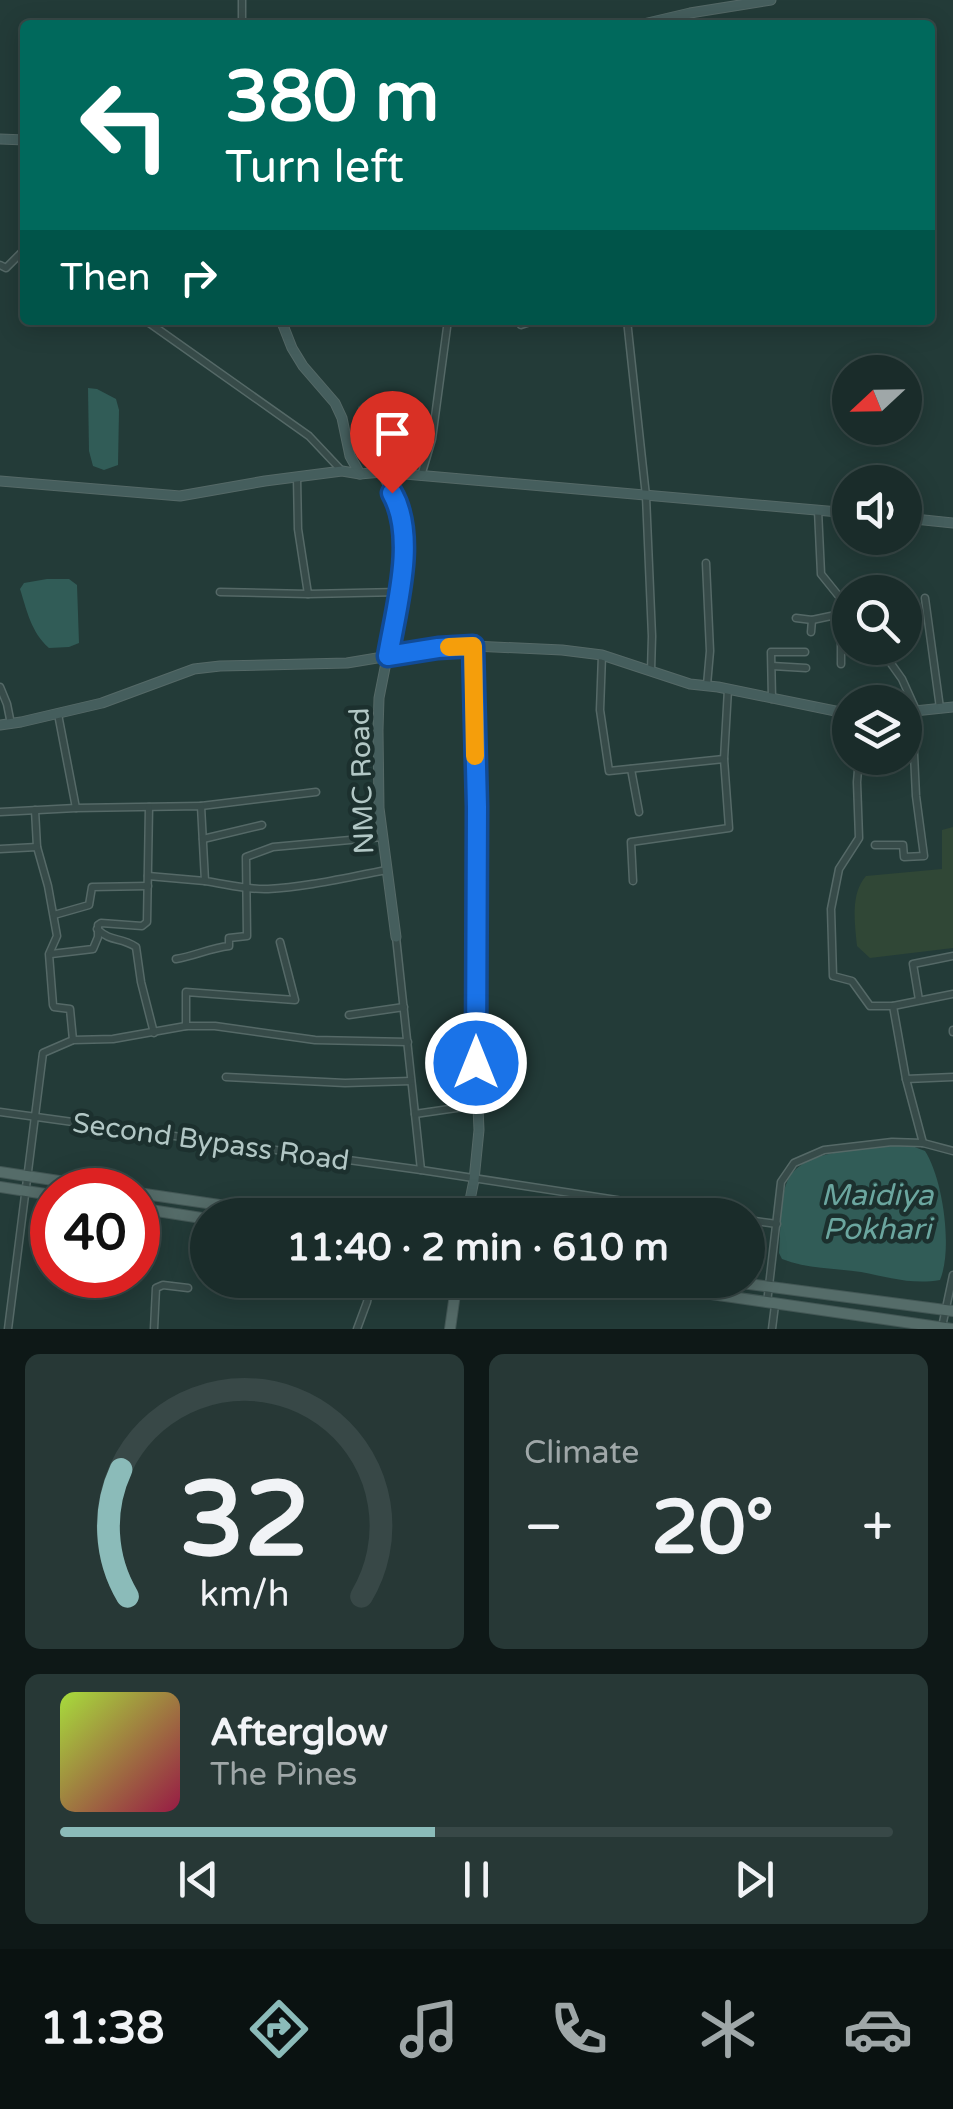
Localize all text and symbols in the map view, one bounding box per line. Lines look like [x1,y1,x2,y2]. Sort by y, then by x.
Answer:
text: 380 m [225,56,439,140]
icon: left [60,60,190,190]
text: Turn left [225,141,404,195]
icon: right [171,250,226,305]
text: Then [60,255,151,301]
north arrow [832,355,922,445]
map controls [832,355,922,775]
pin [350,391,435,494]
icon: arrive [365,406,420,461]
button: sound [832,465,922,555]
button: search [832,575,922,665]
button: layers [832,685,922,775]
street label: NMC Road [342,707,382,855]
position arrow [424,1011,528,1115]
street label: Second Bypass Road [70,1106,351,1178]
speed limit sign: 40 [30,1168,160,1298]
water label: Maidiya Pokhari [821,1177,935,1248]
text: 11:40 · 2 min · 610 m [286,1225,669,1271]
text: Climate [524,1434,639,1472]
text: 32 [179,1459,310,1584]
text: 20° [651,1483,774,1573]
text: − [524,1495,563,1561]
text: + [862,1495,893,1561]
text: km/h [200,1573,289,1616]
text: Afterglow [210,1710,388,1756]
text: The Pines [210,1756,357,1794]
icon: previous [171,1852,226,1907]
icon: pause [449,1852,504,1907]
icon: next [727,1852,782,1907]
icon: directions [244,1994,314,2064]
icon: music [394,1994,464,2064]
icon: phone [544,1994,614,2064]
icon: climate [693,1994,763,2064]
icon: car [843,1994,913,2064]
text: 11:38 [40,2002,165,2056]

